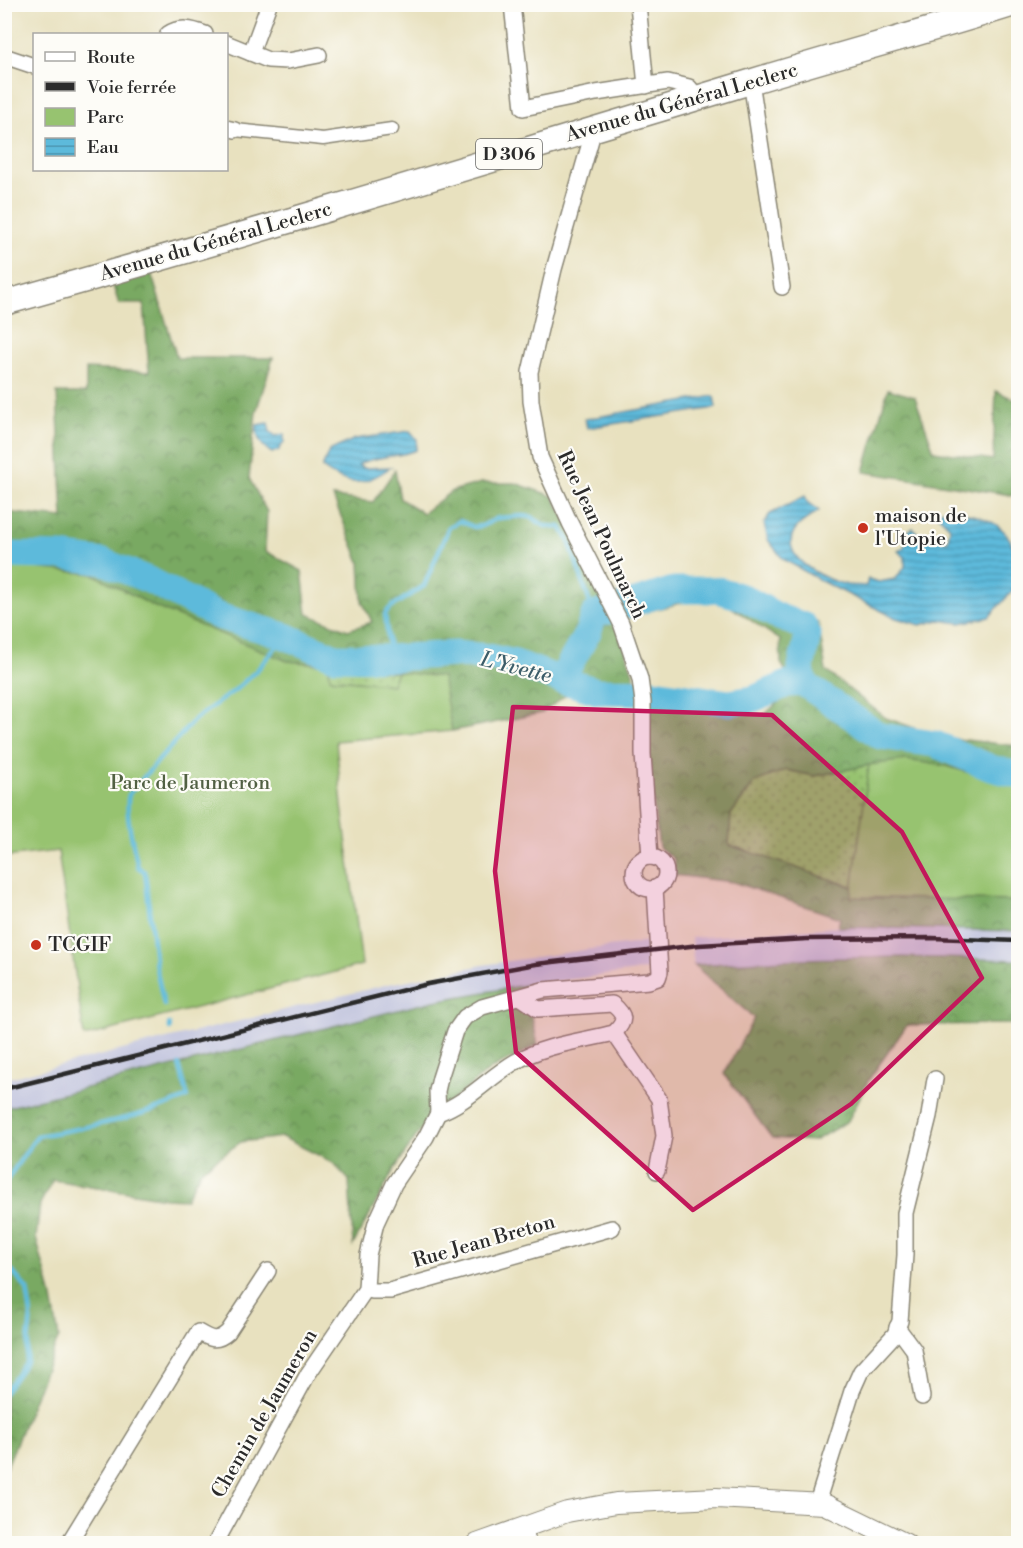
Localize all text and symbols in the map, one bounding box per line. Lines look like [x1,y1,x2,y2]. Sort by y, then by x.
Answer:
legend [33,33,228,171]
text: Route [87,46,135,69]
street label: Avenue du Général Leclerc [562,58,801,148]
text: Voie ferrée [86,76,176,99]
text: Parc [87,106,124,129]
text: Eau [87,136,120,159]
road number: D 306 [476,139,542,169]
street label: Avenue du Général Leclerc [96,197,335,287]
street label: Rue Jean Poulmarch [551,447,651,623]
place label: maison de l'Utopie [875,504,967,552]
marker: maison de l'Utopie [856,521,870,535]
water label: L'Yvette [477,646,554,689]
park label: Parc de Jaumeron [110,771,270,796]
place label: TCGIF [48,933,111,958]
marker: TCGIF [29,938,43,952]
street label: Rue Jean Breton [410,1210,558,1274]
street label: Chemin de Jaumeron [207,1325,324,1503]

